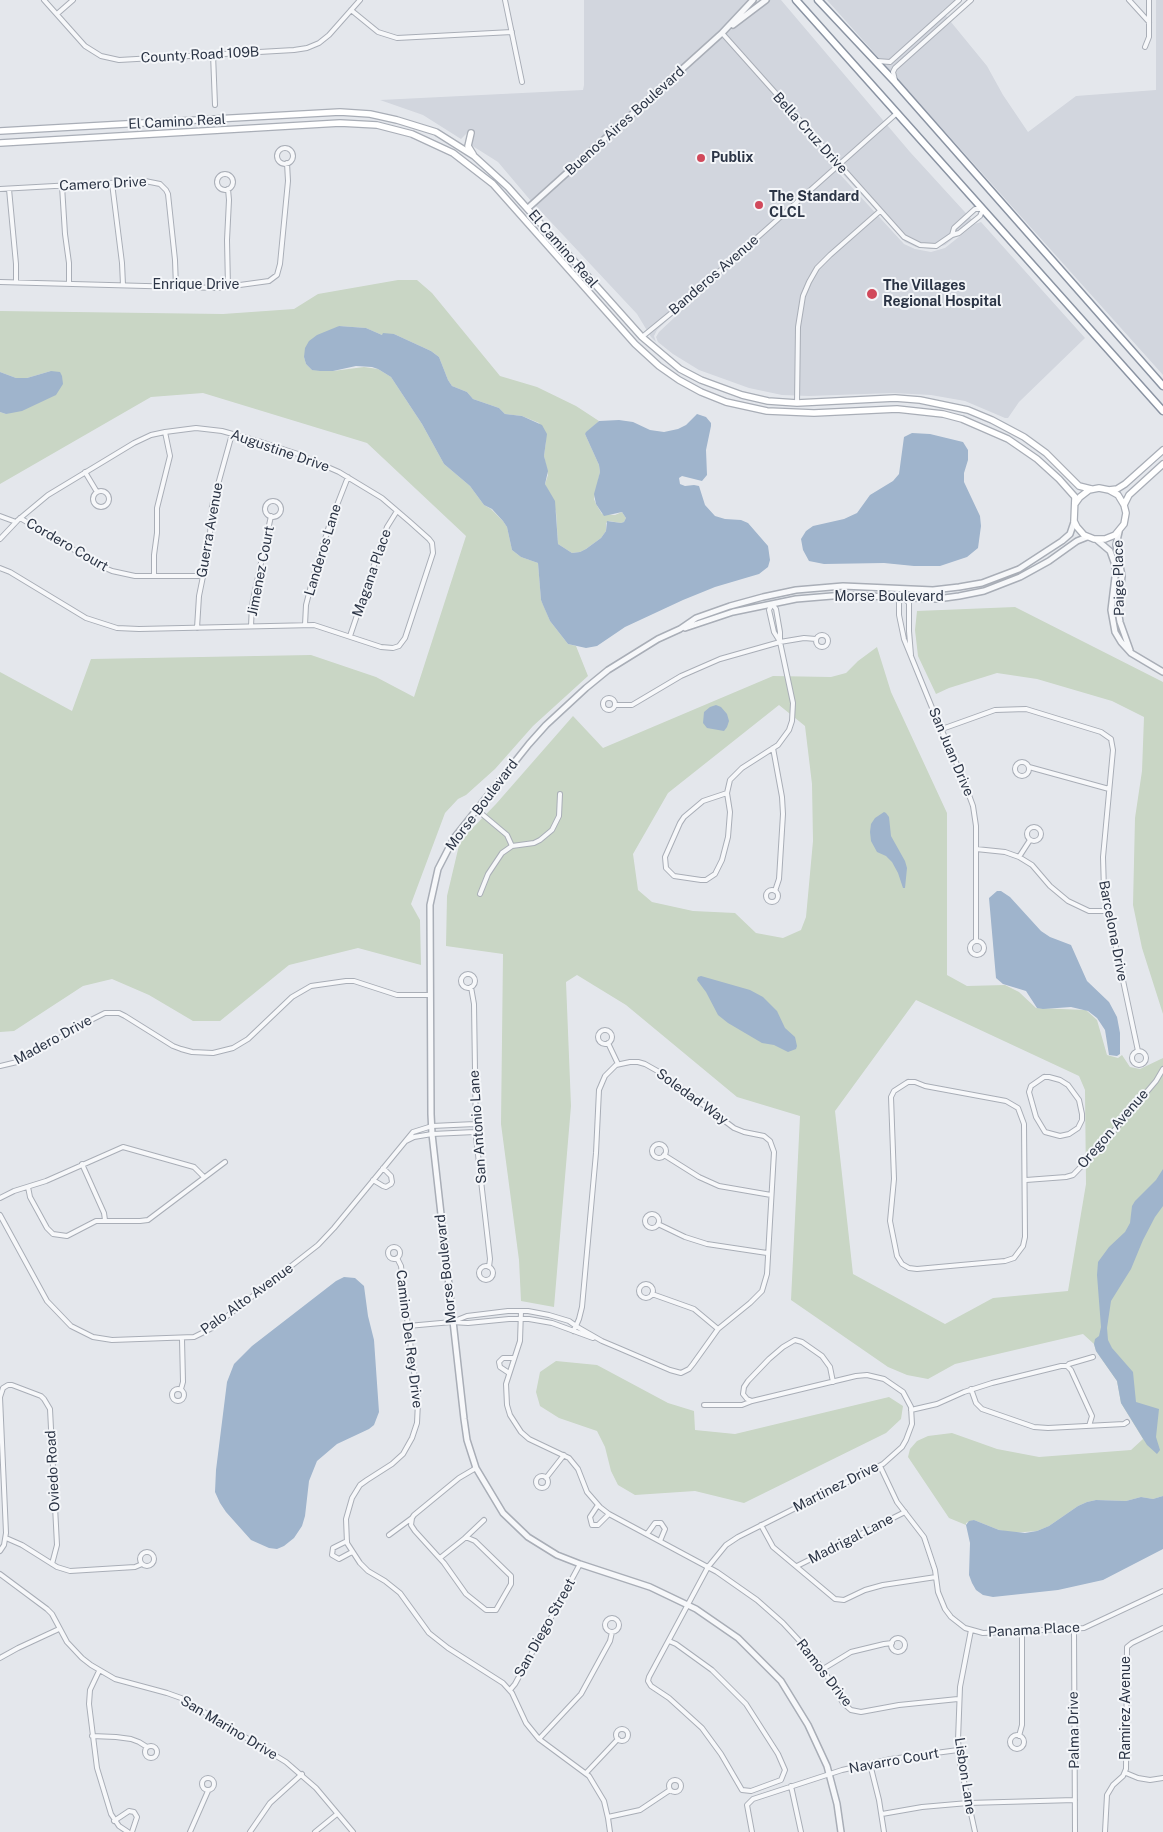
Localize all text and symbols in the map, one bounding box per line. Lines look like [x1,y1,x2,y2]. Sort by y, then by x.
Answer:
street label: County Road 109B [140,44,260,66]
street label: Buenos Aires Boulevard [562,63,688,179]
street label: Bella Cruz Drive [769,89,851,177]
street label: El Camino Real [128,111,226,133]
place label: Publix [711,150,754,166]
marker: Publix [695,152,707,164]
street label: Camero Drive [59,173,147,195]
place label: The Standard CLCL [769,189,859,222]
marker: The Standard CLCL [753,199,765,211]
street label: El Camino Real [525,207,601,291]
street label: Banderos Avenue [666,231,762,319]
street label: Enrique Drive [153,277,239,293]
place label: The Villages Regional Hospital [883,278,1002,310]
marker: The Villages Regional Hospital [865,287,879,301]
street label: Augustine Drive [228,426,332,476]
street label: Guerra Avenue [193,481,227,579]
street label: Landeros Lane [301,502,345,598]
street label: Cordero Court [23,515,111,575]
street label: Jimenez Court [244,525,278,617]
street label: Magana Place [349,527,395,619]
street label: Paige Place [1110,540,1128,616]
street label: Morse Boulevard [834,589,944,605]
street label: San Juan Drive [925,705,977,799]
street label: Morse Boulevard [442,756,522,854]
street label: Barcelona Drive [1095,879,1131,983]
street label: Madero Drive [11,1012,95,1068]
street label: Soledad Way [653,1065,731,1129]
street label: San Antonio Lane [466,1070,490,1184]
street label: Oregon Avenue [1074,1086,1152,1172]
street label: Morse Boulevard [432,1214,460,1324]
street label: Palo Alto Avenue [198,1260,296,1338]
street label: Camino Del Rey Drive [392,1269,426,1409]
street label: Oviedo Road [42,1430,64,1512]
street label: Martinez Drive [790,1458,882,1516]
street label: Madrigal Lane [806,1510,896,1568]
street label: San Diego Street [511,1576,579,1680]
street label: Panama Place [988,1619,1080,1641]
street label: Ramos Drive [792,1636,856,1710]
street label: Ramirez Avenue [1118,1656,1134,1760]
street label: Palma Drive [1065,1691,1083,1769]
street label: San Marino Drive [177,1692,281,1764]
street label: Lisbon Lane [951,1736,979,1816]
street label: Navarro Court [848,1745,940,1777]

